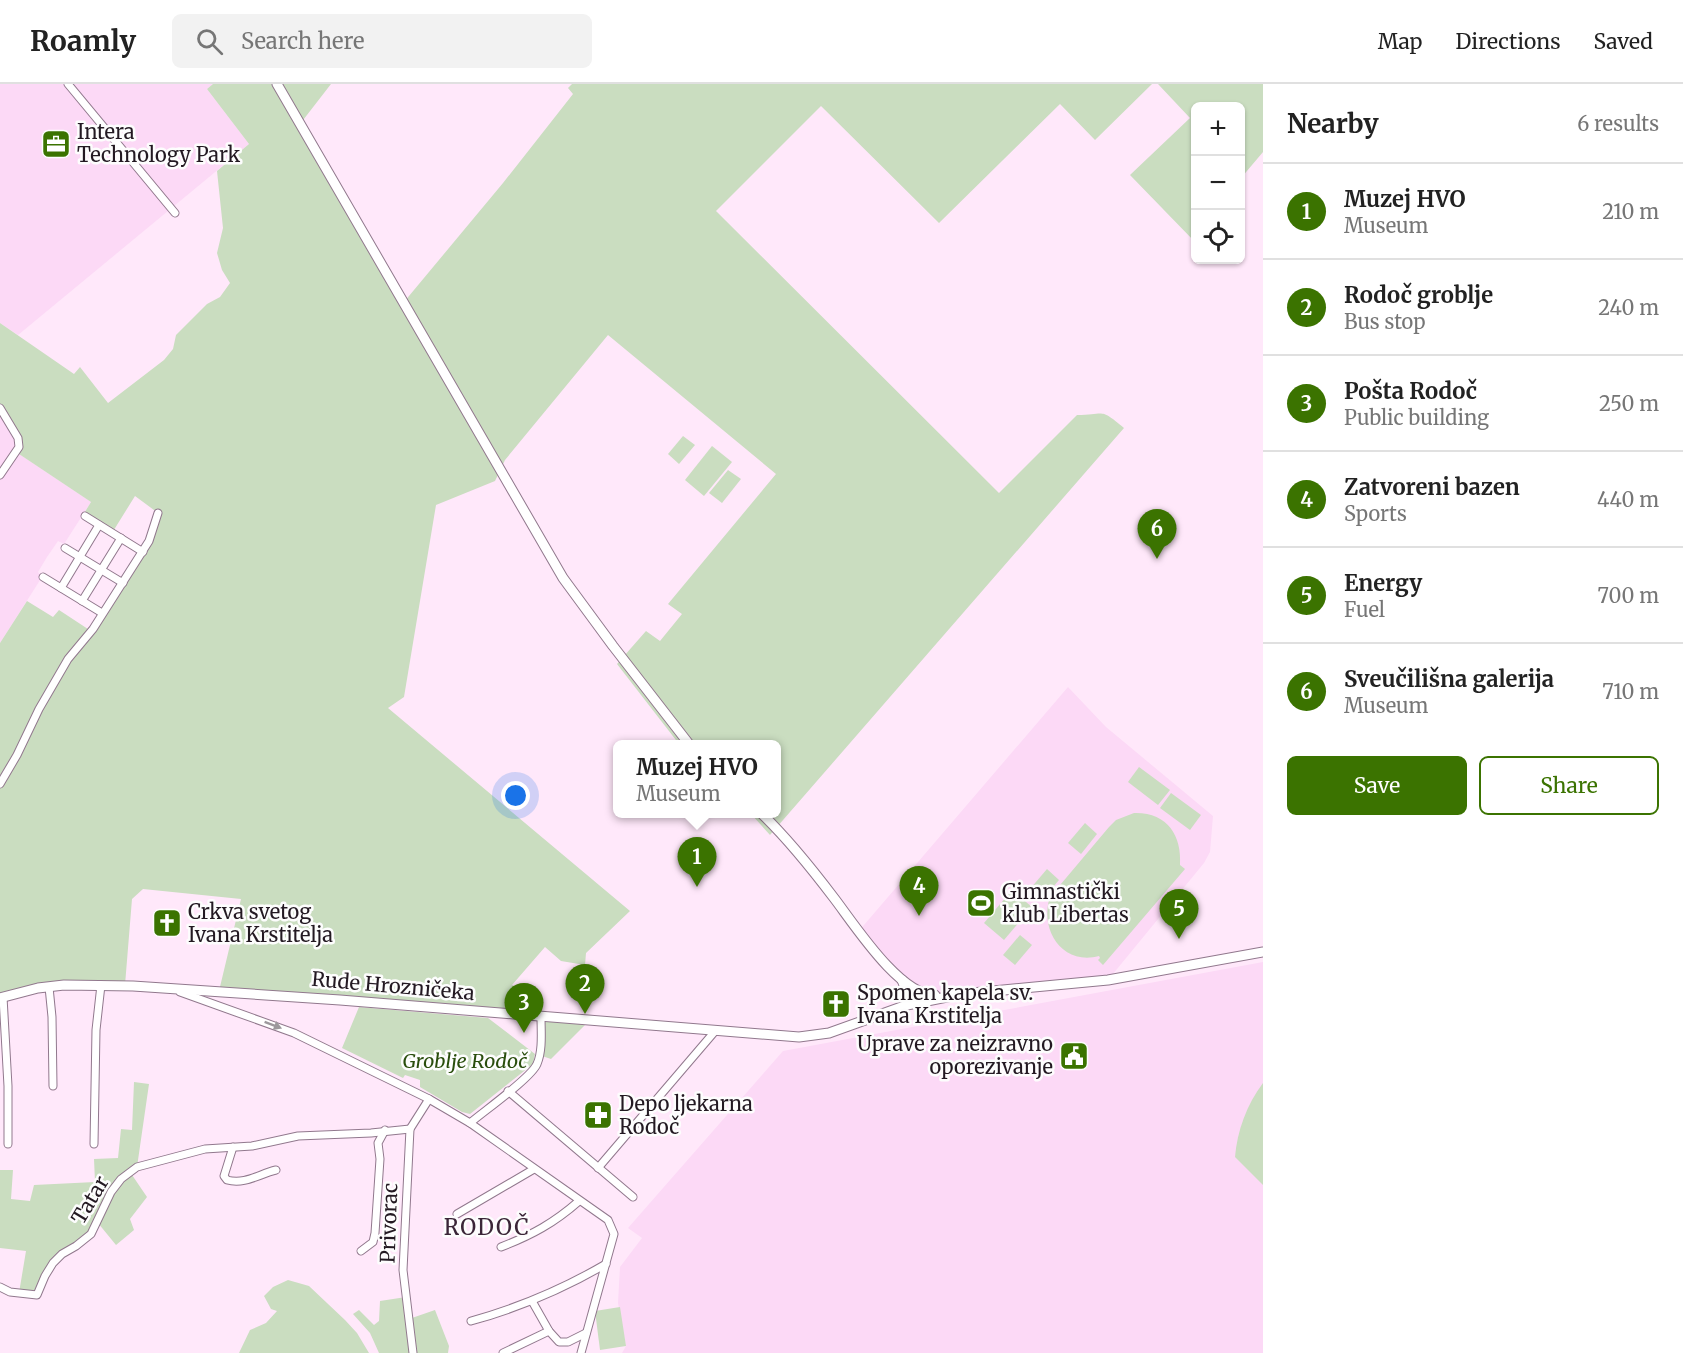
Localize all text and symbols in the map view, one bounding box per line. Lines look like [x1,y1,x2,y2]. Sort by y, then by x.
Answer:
search box [172,14,592,68]
text: Roamly [30,23,136,59]
icon: search [193,25,226,58]
text: Search here [241,27,364,55]
text: Map [1378,28,1422,55]
text: Directions [1455,28,1560,55]
text: Saved [1593,28,1653,55]
map controls [1191,102,1245,264]
button: + [1191,102,1245,156]
text: Nearby [1287,107,1379,140]
text: 6 results [1577,111,1659,136]
place label: Intera Technology Park [77,119,240,167]
office icon: Intera Technology Park [40,128,72,160]
button: − [1191,156,1245,210]
text: Muzej HVO [1344,185,1466,213]
text: 1 [1302,199,1311,224]
text: 210 m [1602,199,1659,224]
button: locate [1191,210,1245,264]
text: Museum [1344,213,1428,238]
text: Rodoč groblje [1344,281,1493,309]
text: 2 [1301,295,1312,320]
text: 240 m [1598,295,1659,320]
text: Bus stop [1344,309,1426,334]
text: Pošta Rodoč [1344,377,1477,405]
text: 3 [1301,391,1312,416]
text: 250 m [1599,391,1659,416]
text: Public building [1344,405,1489,430]
text: Zatvoreni bazen [1344,473,1520,501]
text: 4 [1300,487,1313,512]
text: 440 m [1597,487,1659,512]
text: Sports [1344,501,1407,526]
pin: 6 [1138,510,1176,559]
text: Energy [1344,569,1422,597]
text: 5 [1301,583,1312,608]
text: 700 m [1598,583,1659,608]
text: Fuel [1344,597,1385,622]
text: Sveučilišna galerija [1344,665,1554,693]
text: 6 [1300,679,1313,704]
text: 710 m [1602,679,1659,704]
text: Museum [1344,693,1428,718]
popup [613,740,781,818]
text: Muzej HVO [636,753,758,781]
button: Save [1287,756,1467,815]
button: Share [1479,756,1659,815]
your location [501,781,530,810]
text: Museum [636,781,721,806]
pin: 1 [678,838,716,887]
pin: 4 [900,866,938,916]
place label: Gimnastički klub Libertas [1002,879,1129,927]
sports icon: Gimnastički klub Libertas [965,887,997,919]
pin: 5 [1160,890,1198,939]
place label: Crkva svetog Ivana Krstitelja [188,899,333,947]
church icon: Crkva svetog Ivana Krstitelja [151,907,183,939]
pin: 2 [566,964,604,1014]
street label: Rude Hrozničeka [310,966,476,1005]
place label: Spomen kapela sv. Ivana Krstitelja [857,980,1033,1028]
pin: 3 [504,984,544,1033]
church icon: Spomen kapela sv. Ivana Krstitelja [820,988,852,1020]
one-way arrow [264,1020,282,1030]
place label: Uprave za neizravno oporezivanje [857,1031,1053,1079]
public building icon: Uprave za neizravno oporezivanje [1058,1040,1090,1072]
park label: Groblje Rodoč [402,1048,528,1073]
place label: Depo ljekarna Rodoč [619,1091,753,1139]
pharmacy icon: Depo ljekarna Rodoč [582,1099,614,1131]
street label: Tatar [66,1171,114,1228]
street label: Privorac [375,1182,402,1264]
district label: RODOČ [444,1212,530,1241]

